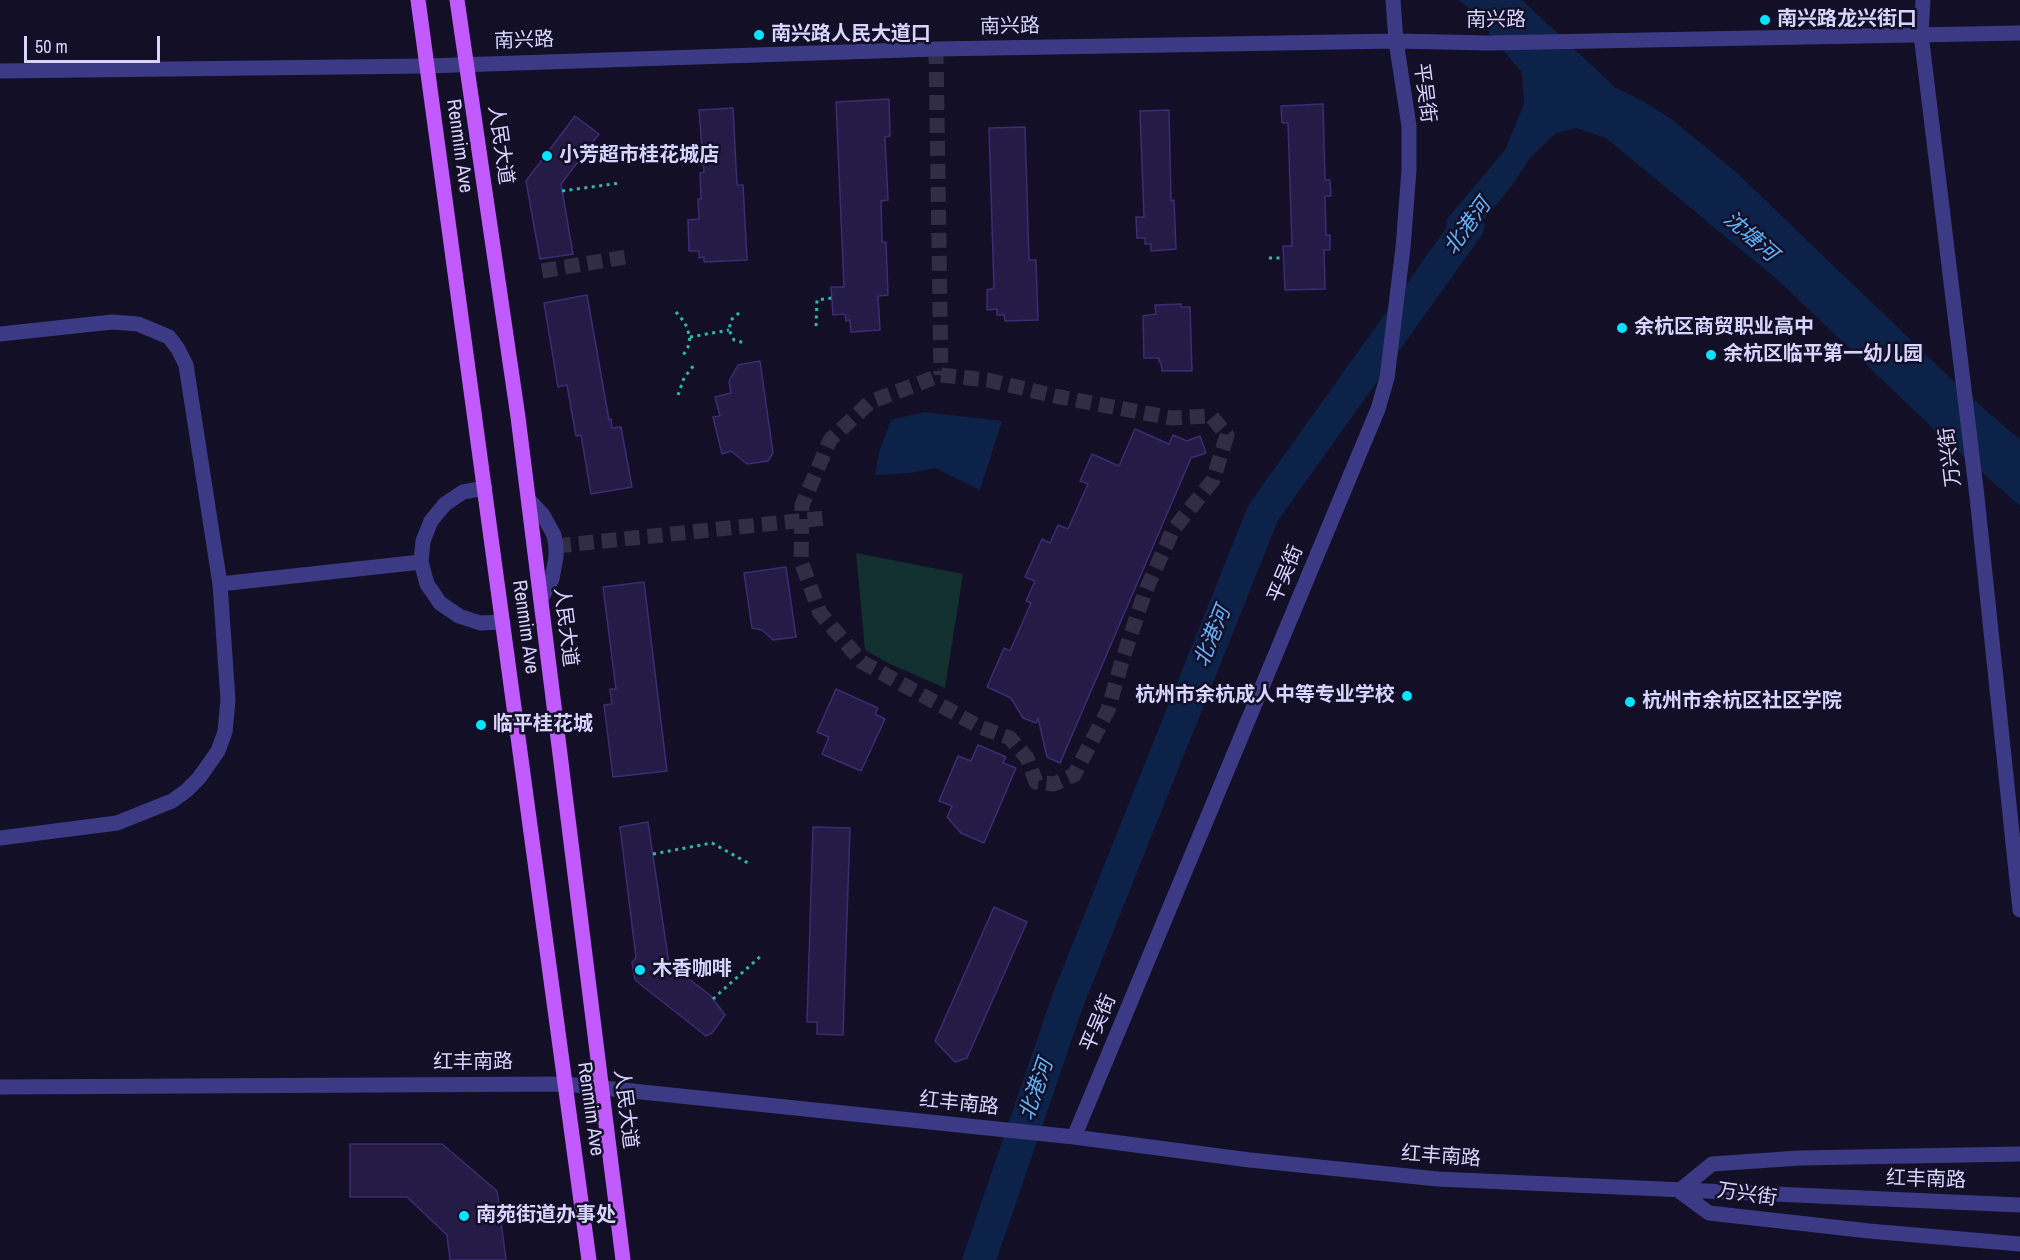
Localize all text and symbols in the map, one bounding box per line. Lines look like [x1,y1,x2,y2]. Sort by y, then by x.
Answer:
place label: 南兴路龙兴街口 [1777,8,1917,32]
street label: 南兴路 [1466,9,1526,33]
marker: 南兴路龙兴街口 [1758,13,1772,27]
street label: 南兴路 [980,14,1040,40]
place label: 南兴路人民大道口 [771,23,931,47]
scale bar [27,24,164,62]
street label: 南兴路 [494,28,554,54]
marker: 南兴路人民大道口 [752,28,766,42]
text: 50 m [35,34,68,59]
street label: 平吴街 [1408,62,1440,124]
street label: Renmim Ave [441,98,477,194]
street label: 人民大道 [483,104,517,186]
place label: 小芳超市桂花城店 [559,144,719,168]
marker: 小芳超市桂花城店 [540,149,554,163]
water label: 北港河 [1439,194,1497,260]
water label: 沈塘河 [1718,207,1782,267]
place label: 余杭区商贸职业高中 [1634,316,1814,340]
marker: 余杭区商贸职业高中 [1615,321,1629,335]
place label: 余杭区临平第一幼儿园 [1723,343,1923,367]
marker: 余杭区临平第一幼儿园 [1704,348,1718,362]
street label: 万兴街 [1935,426,1967,488]
street label: 平吴街 [1263,542,1309,606]
street label: Renmim Ave [507,579,543,675]
street label: 人民大道 [548,586,582,668]
water label: 北港河 [1190,603,1236,671]
place label: 杭州市余杭成人中等专业学校 [1135,684,1395,708]
marker: 杭州市余杭成人中等专业学校 [1400,689,1414,703]
place label: 杭州市余杭区社区学院 [1642,690,1842,714]
marker: 杭州市余杭区社区学院 [1623,695,1637,709]
place label: 临平桂花城 [493,713,593,737]
marker: 临平桂花城 [474,718,488,732]
place label: 木香咖啡 [652,958,732,982]
marker: 木香咖啡 [633,963,647,977]
street label: 平吴街 [1076,991,1122,1055]
street label: 红丰南路 [433,1051,513,1075]
water label: 北港河 [1015,1056,1059,1124]
street label: Renmim Ave [572,1061,608,1157]
street label: 人民大道 [608,1068,642,1150]
street label: 红丰南路 [918,1088,1000,1120]
street label: 红丰南路 [1400,1142,1482,1172]
street label: 红丰南路 [1886,1167,1966,1193]
street label: 万兴街 [1716,1179,1778,1211]
place label: 南苑街道办事处 [476,1204,616,1228]
marker: 南苑街道办事处 [457,1209,471,1223]

